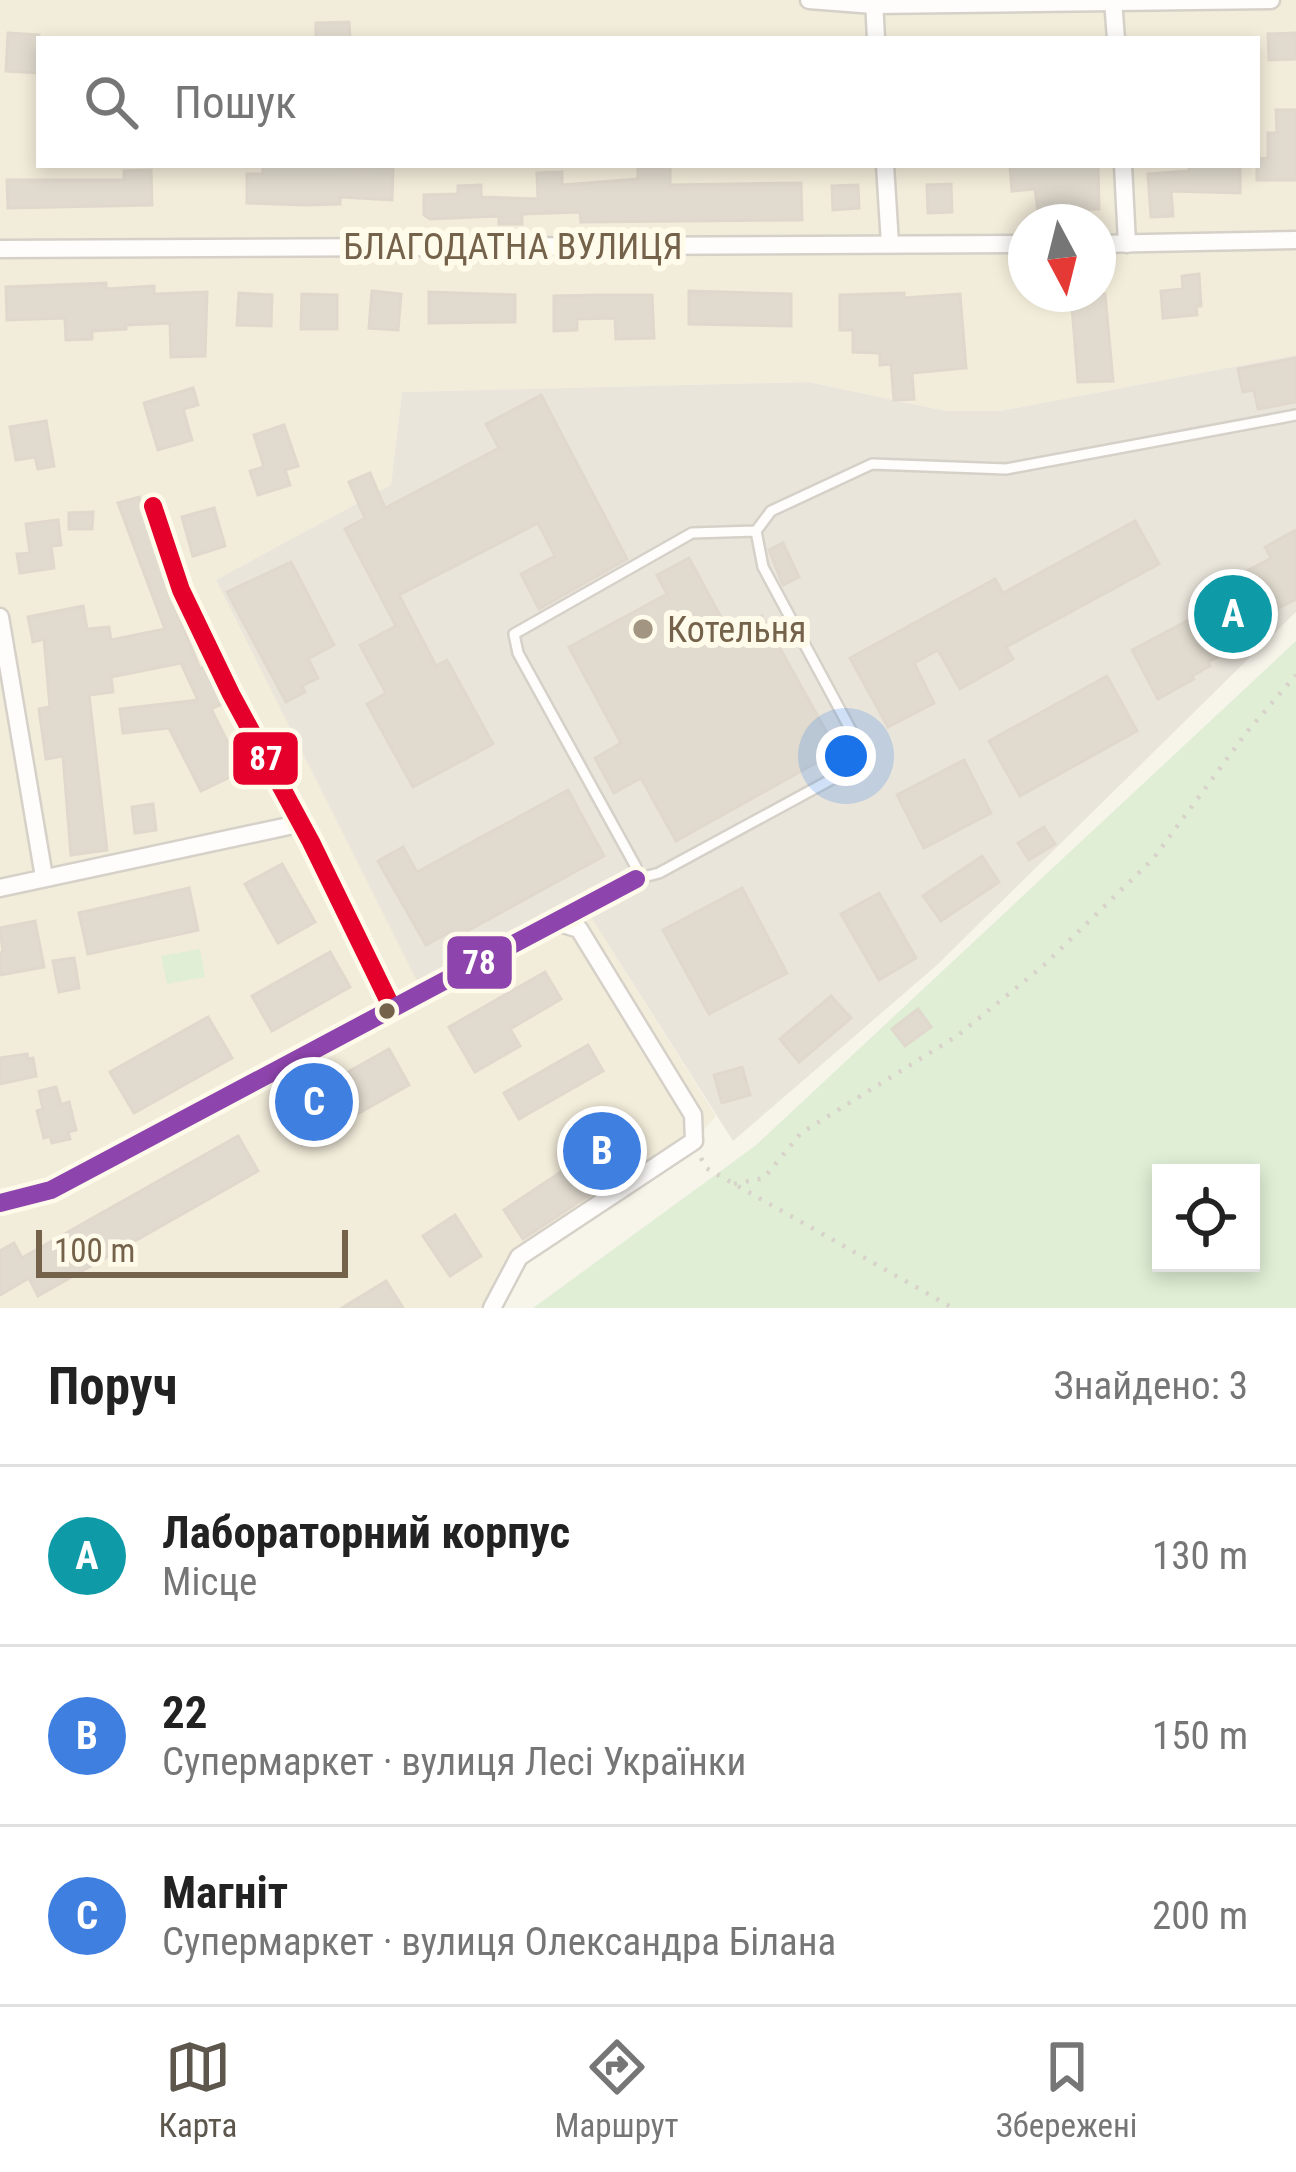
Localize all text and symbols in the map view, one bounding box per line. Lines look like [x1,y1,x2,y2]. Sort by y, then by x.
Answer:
search box [36,36,1260,168]
icon: search [78,69,144,135]
text: Пошук [174,76,297,129]
north arrow [1008,204,1116,312]
street label: БЛАГОДАТНА ВУЛИЦЯ [343,226,683,268]
pin: A [1194,569,1272,659]
place label: Котельня [667,609,806,651]
marker: Котельня [630,616,656,642]
your location [816,726,876,786]
line badge: 87 [231,730,300,787]
text: 87 [249,739,283,778]
line badge: 78 [445,934,514,991]
text: 78 [462,943,496,982]
unlabelled marker [376,1000,398,1022]
pin: C [275,1057,353,1147]
pin: B [563,1106,641,1196]
map controls [1152,1164,1260,1272]
button: locate [1152,1164,1260,1272]
scale bar [36,1224,348,1277]
text: 100 m [54,1231,135,1270]
text: Поруч [48,1357,177,1416]
text: Знайдено: 3 [1054,1363,1248,1409]
text: Лабораторний корпус [162,1506,570,1559]
text: A [75,1533,99,1579]
text: 130 m [1152,1533,1248,1579]
text: Місце [162,1559,257,1605]
text: 22 [162,1686,207,1739]
text: B [76,1713,98,1759]
text: 150 m [1152,1713,1248,1759]
text: Супермаркет · вулиця Лесі Українки [162,1739,746,1785]
text: Магніт [162,1866,288,1919]
text: C [76,1893,98,1939]
text: 200 m [1152,1893,1248,1939]
text: Супермаркет · вулиця Олександра Білана [162,1919,836,1965]
tab: Карта [159,2034,237,2145]
tab: Маршрут [555,2034,679,2145]
tab: Збережені [996,2034,1137,2145]

